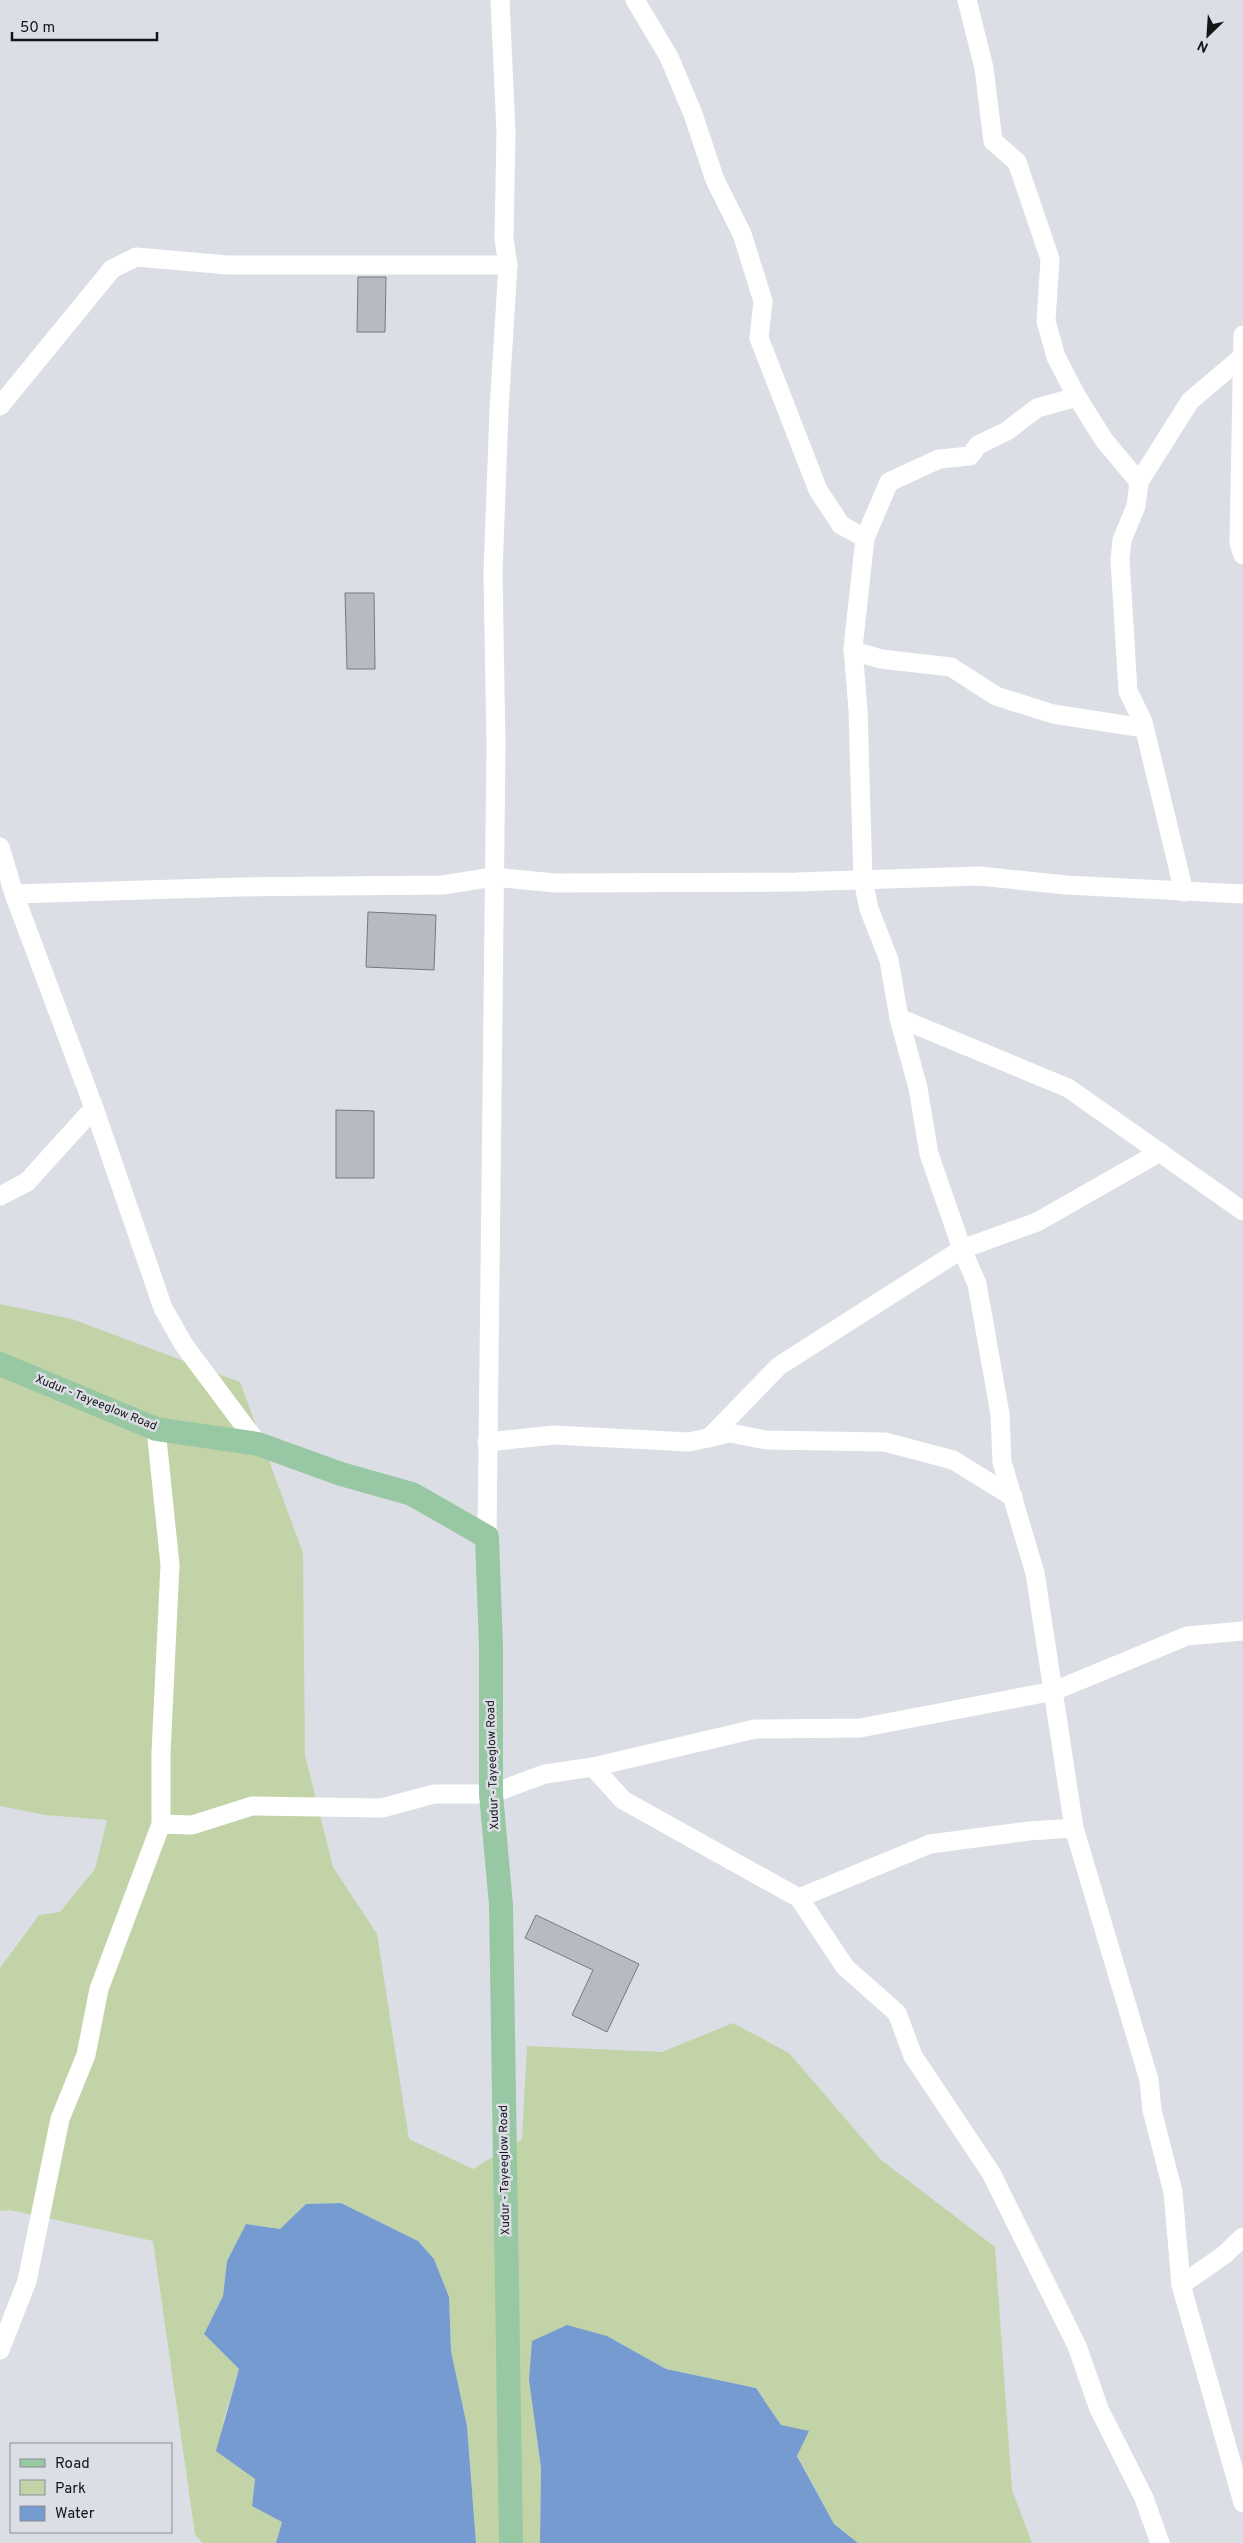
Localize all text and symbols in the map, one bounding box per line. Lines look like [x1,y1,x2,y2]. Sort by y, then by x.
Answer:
scale bar [12,10,158,42]
north arrow [1183,10,1233,60]
text: 50 m [20,19,55,38]
text: N [1195,36,1211,55]
street label: Xudur - Tayeeglow Road [33,1371,159,1435]
street label: Xudur - Tayeeglow Road [483,1700,503,1830]
street label: Xudur - Tayeeglow Road [496,2105,514,2235]
legend [10,2443,172,2533]
text: Road [55,2455,90,2474]
text: Park [55,2480,86,2499]
text: Water [55,2505,95,2524]

